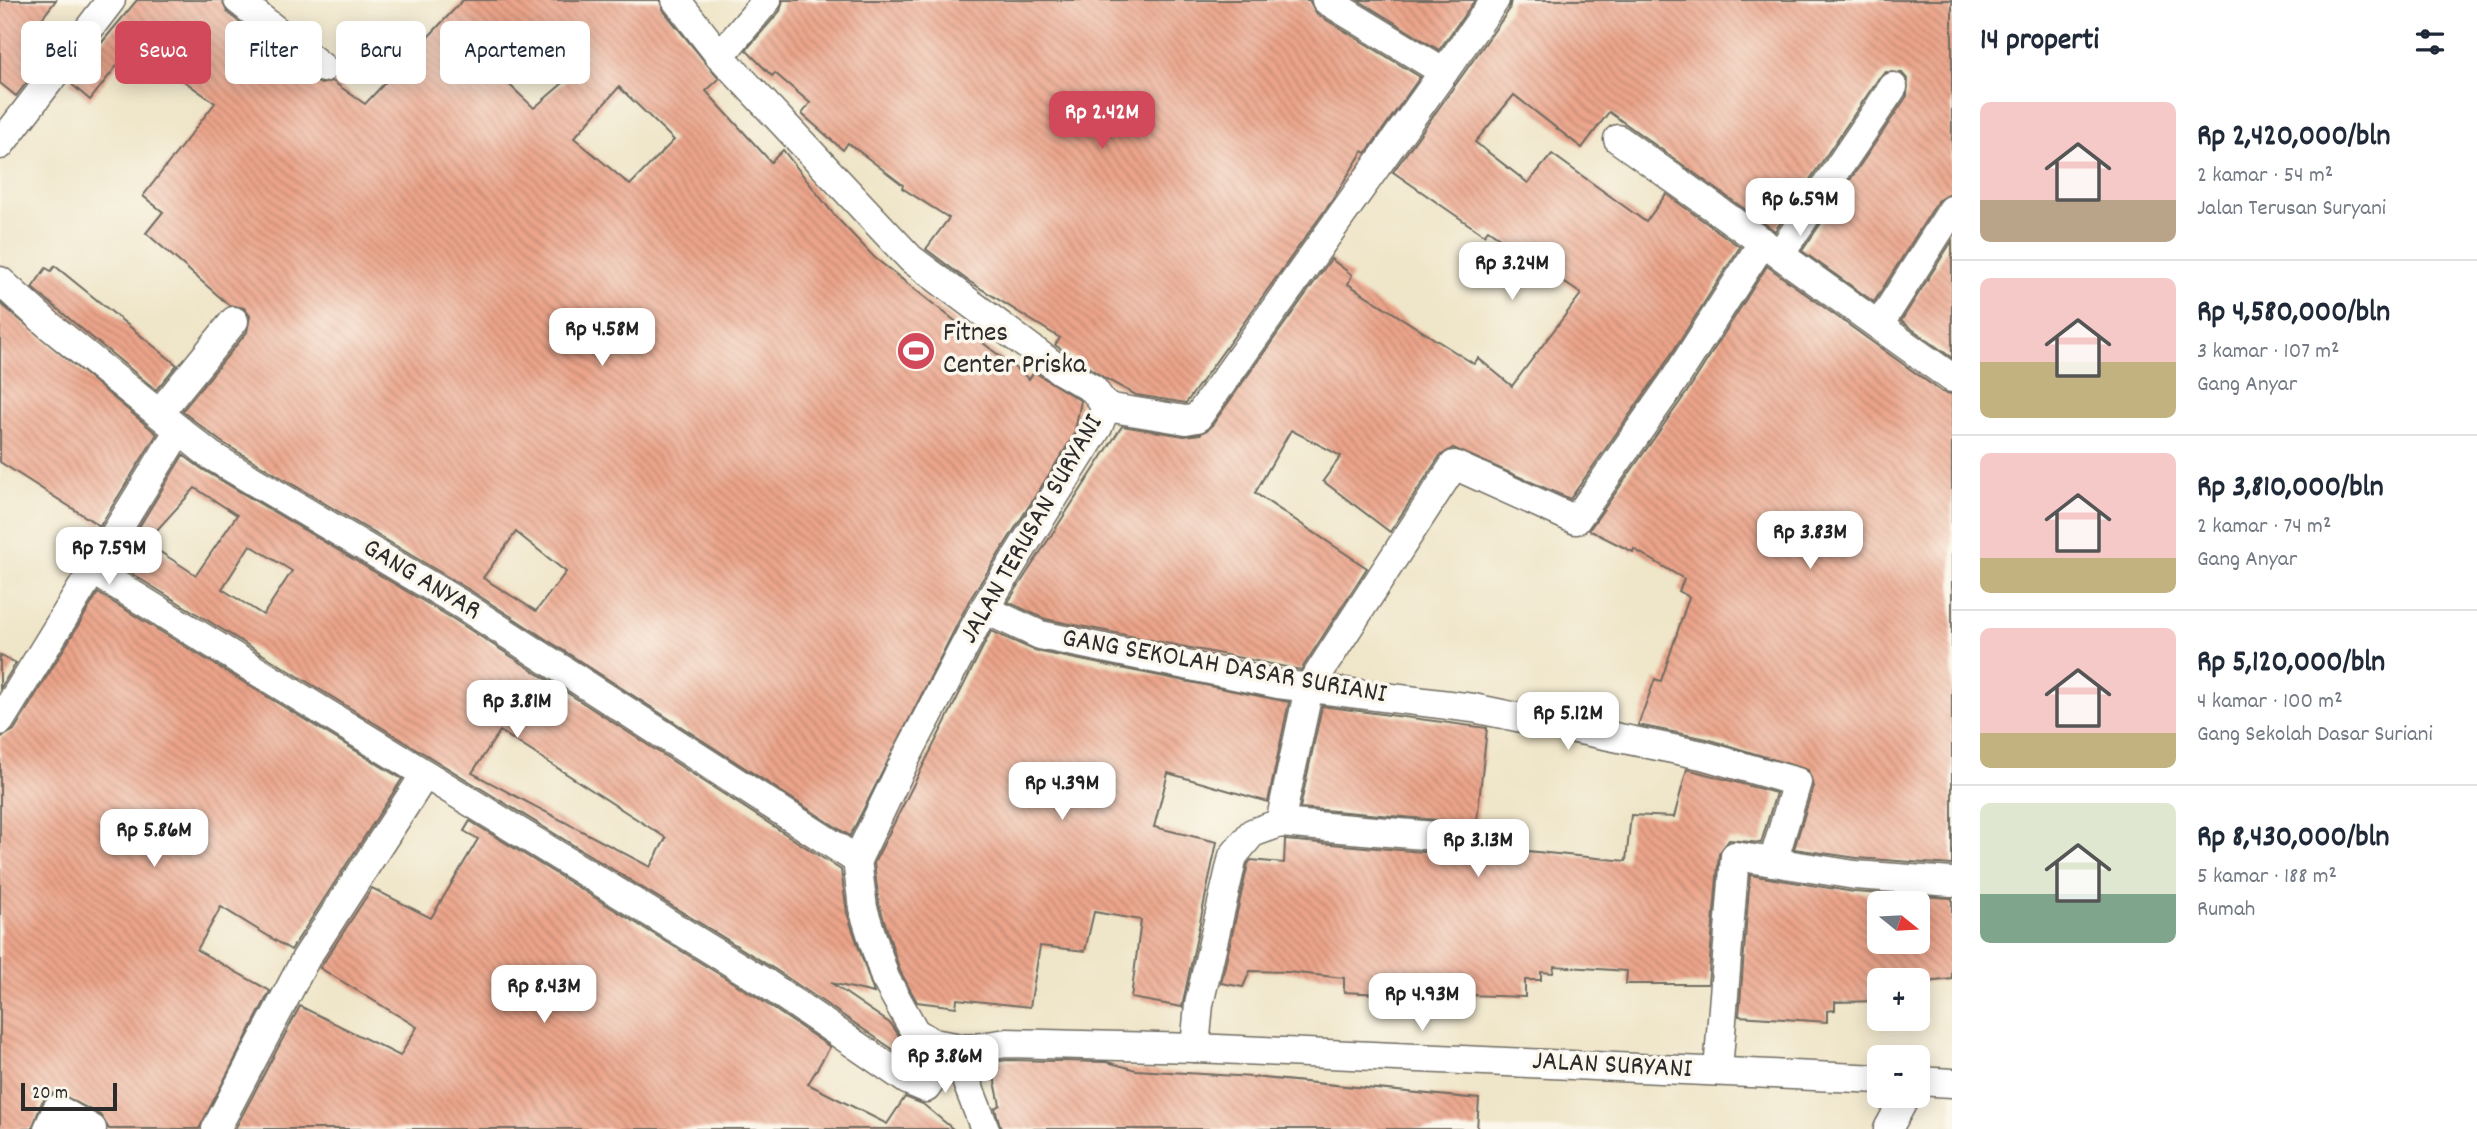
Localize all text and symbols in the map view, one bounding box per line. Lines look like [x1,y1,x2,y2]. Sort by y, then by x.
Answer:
chip: Beli [21,21,101,84]
chip: Sewa [115,21,211,84]
chip: Filter [225,21,322,84]
chip: Baru [336,21,426,84]
chip: Apartemen [440,21,590,84]
text: 14 properti [1980,21,2099,64]
icon: filters [2411,23,2449,61]
pin: Rp 2.42M [1030,92,1174,151]
text: Rp 2.42M [1065,97,1139,130]
text: Rp 2,420,000/bln [2197,117,2390,160]
icon: home [2036,130,2120,214]
text: 2 kamar · 54 m² [2197,160,2333,193]
pin: Rp 6.59M [1728,178,1872,238]
text: Rp 6.59M [1762,184,1838,217]
text: Jalan Terusan Suryani [2197,193,2386,226]
pin: Rp 3.24M [1440,243,1584,302]
text: Rp 3.24M [1475,248,1549,281]
text: Rp 4,580,000/bln [2197,293,2390,336]
icon: home [2036,306,2120,390]
pin: Rp 4.58M [530,308,674,368]
text: Rp 4.58M [565,314,639,347]
place label: Fitnes Center Priska [943,315,1087,387]
sports icon: Fitnes Center Priska [895,330,937,372]
text: 3 kamar · 107 m² [2197,336,2339,369]
text: Gang Anyar [2197,369,2297,402]
street label: JALAN TERUSAN SURYANI [951,408,1115,652]
text: Rp 3,810,000/bln [2197,468,2384,511]
icon: home [2036,481,2120,565]
text: 2 kamar · 74 m² [2197,511,2331,544]
pin: Rp 3.83M [1738,512,1882,571]
text: Rp 3.83M [1773,517,1847,550]
pin: Rp 7.59M [37,528,181,587]
street label: GANG ANYAR [354,530,488,632]
text: Rp 7.59M [72,533,146,566]
text: Gang Anyar [2197,544,2297,577]
street label: GANG SEKOLAH DASAR SURIANI [1059,620,1390,716]
text: Rp 5,120,000/bln [2197,643,2385,686]
icon: home [2036,656,2120,740]
pin: Rp 3.81M [445,680,589,740]
text: Rp 3.81M [483,686,551,719]
text: 4 kamar · 100 m² [2197,686,2343,719]
pin: Rp 5.12M [1496,692,1640,752]
text: Rp 5.12M [1533,698,1603,731]
text: Gang Sekolah Dasar Suriani [2197,719,2433,752]
pin: Rp 4.39M [990,762,1134,822]
text: Rp 4.39M [1025,768,1099,801]
pin: Rp 5.86M [82,810,226,869]
text: Rp 5.86M [116,815,192,848]
text: Rp 8,430,000/bln [2197,818,2389,861]
pin: Rp 3.13M [1406,820,1550,879]
text: Rp 3.13M [1443,825,1513,858]
icon: home [2036,831,2120,915]
text: 5 kamar · 188 m² [2197,861,2337,894]
north arrow [1867,891,1930,954]
map controls [1867,891,1930,1108]
text: Rumah [2197,894,2255,927]
pin: Rp 8.43M [472,965,616,1025]
button: + [1867,968,1930,1031]
text: Rp 8.43M [507,971,581,1004]
pin: Rp 4.93M [1350,974,1494,1033]
text: Rp 4.93M [1385,979,1459,1012]
pin: Rp 3.86M [873,1036,1017,1095]
text: Rp 3.86M [907,1041,983,1074]
street label: JALAN SURYANI [1531,1043,1693,1091]
button: − [1867,1045,1930,1108]
scale bar [21,1080,117,1112]
text: 20 m [32,1081,68,1108]

